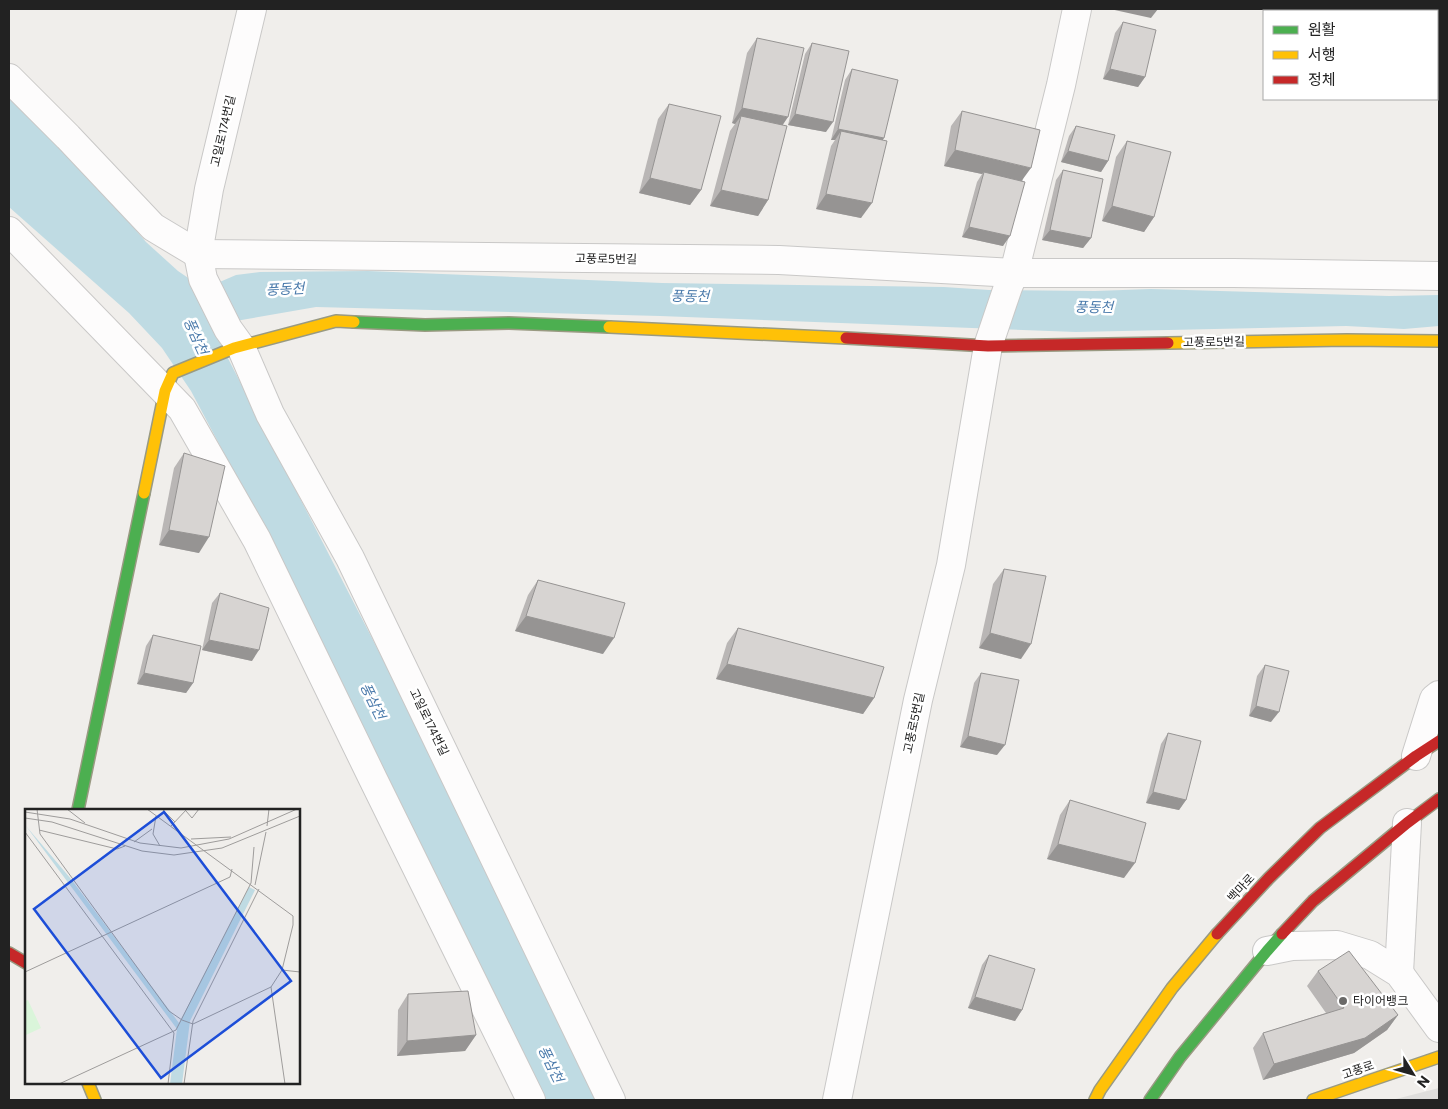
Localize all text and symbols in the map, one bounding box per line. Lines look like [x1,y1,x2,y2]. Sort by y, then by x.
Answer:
legend [1263,10,1438,100]
text: 원활 [1308,20,1336,38]
text: 서행 [1308,45,1336,63]
text: 정체 [1308,70,1336,88]
street label: 고일로174번길 [207,94,237,168]
street label: 고풍로5번길 [575,250,637,266]
water label: 풍동천 [265,279,306,298]
water label: 풍동천 [671,287,711,304]
water label: 풍동천 [1075,298,1115,315]
water label: 풍삼천 [181,315,213,358]
street label: 고풍로5번길 [1183,333,1245,349]
water label: 풍삼천 [357,680,390,723]
street label: 고일로174번길 [408,686,452,758]
street label: 고풍로5번길 [900,691,926,755]
inset map [25,809,300,1084]
street label: 백마로 [1224,870,1257,904]
place label: 타이어뱅크 [1353,993,1408,1007]
marker: 타이어뱅크 [1337,995,1349,1007]
water label: 풍삼천 [535,1043,568,1086]
north arrow [1388,1049,1438,1099]
street label: 고풍로 [1340,1057,1376,1081]
text: N [1414,1073,1434,1091]

